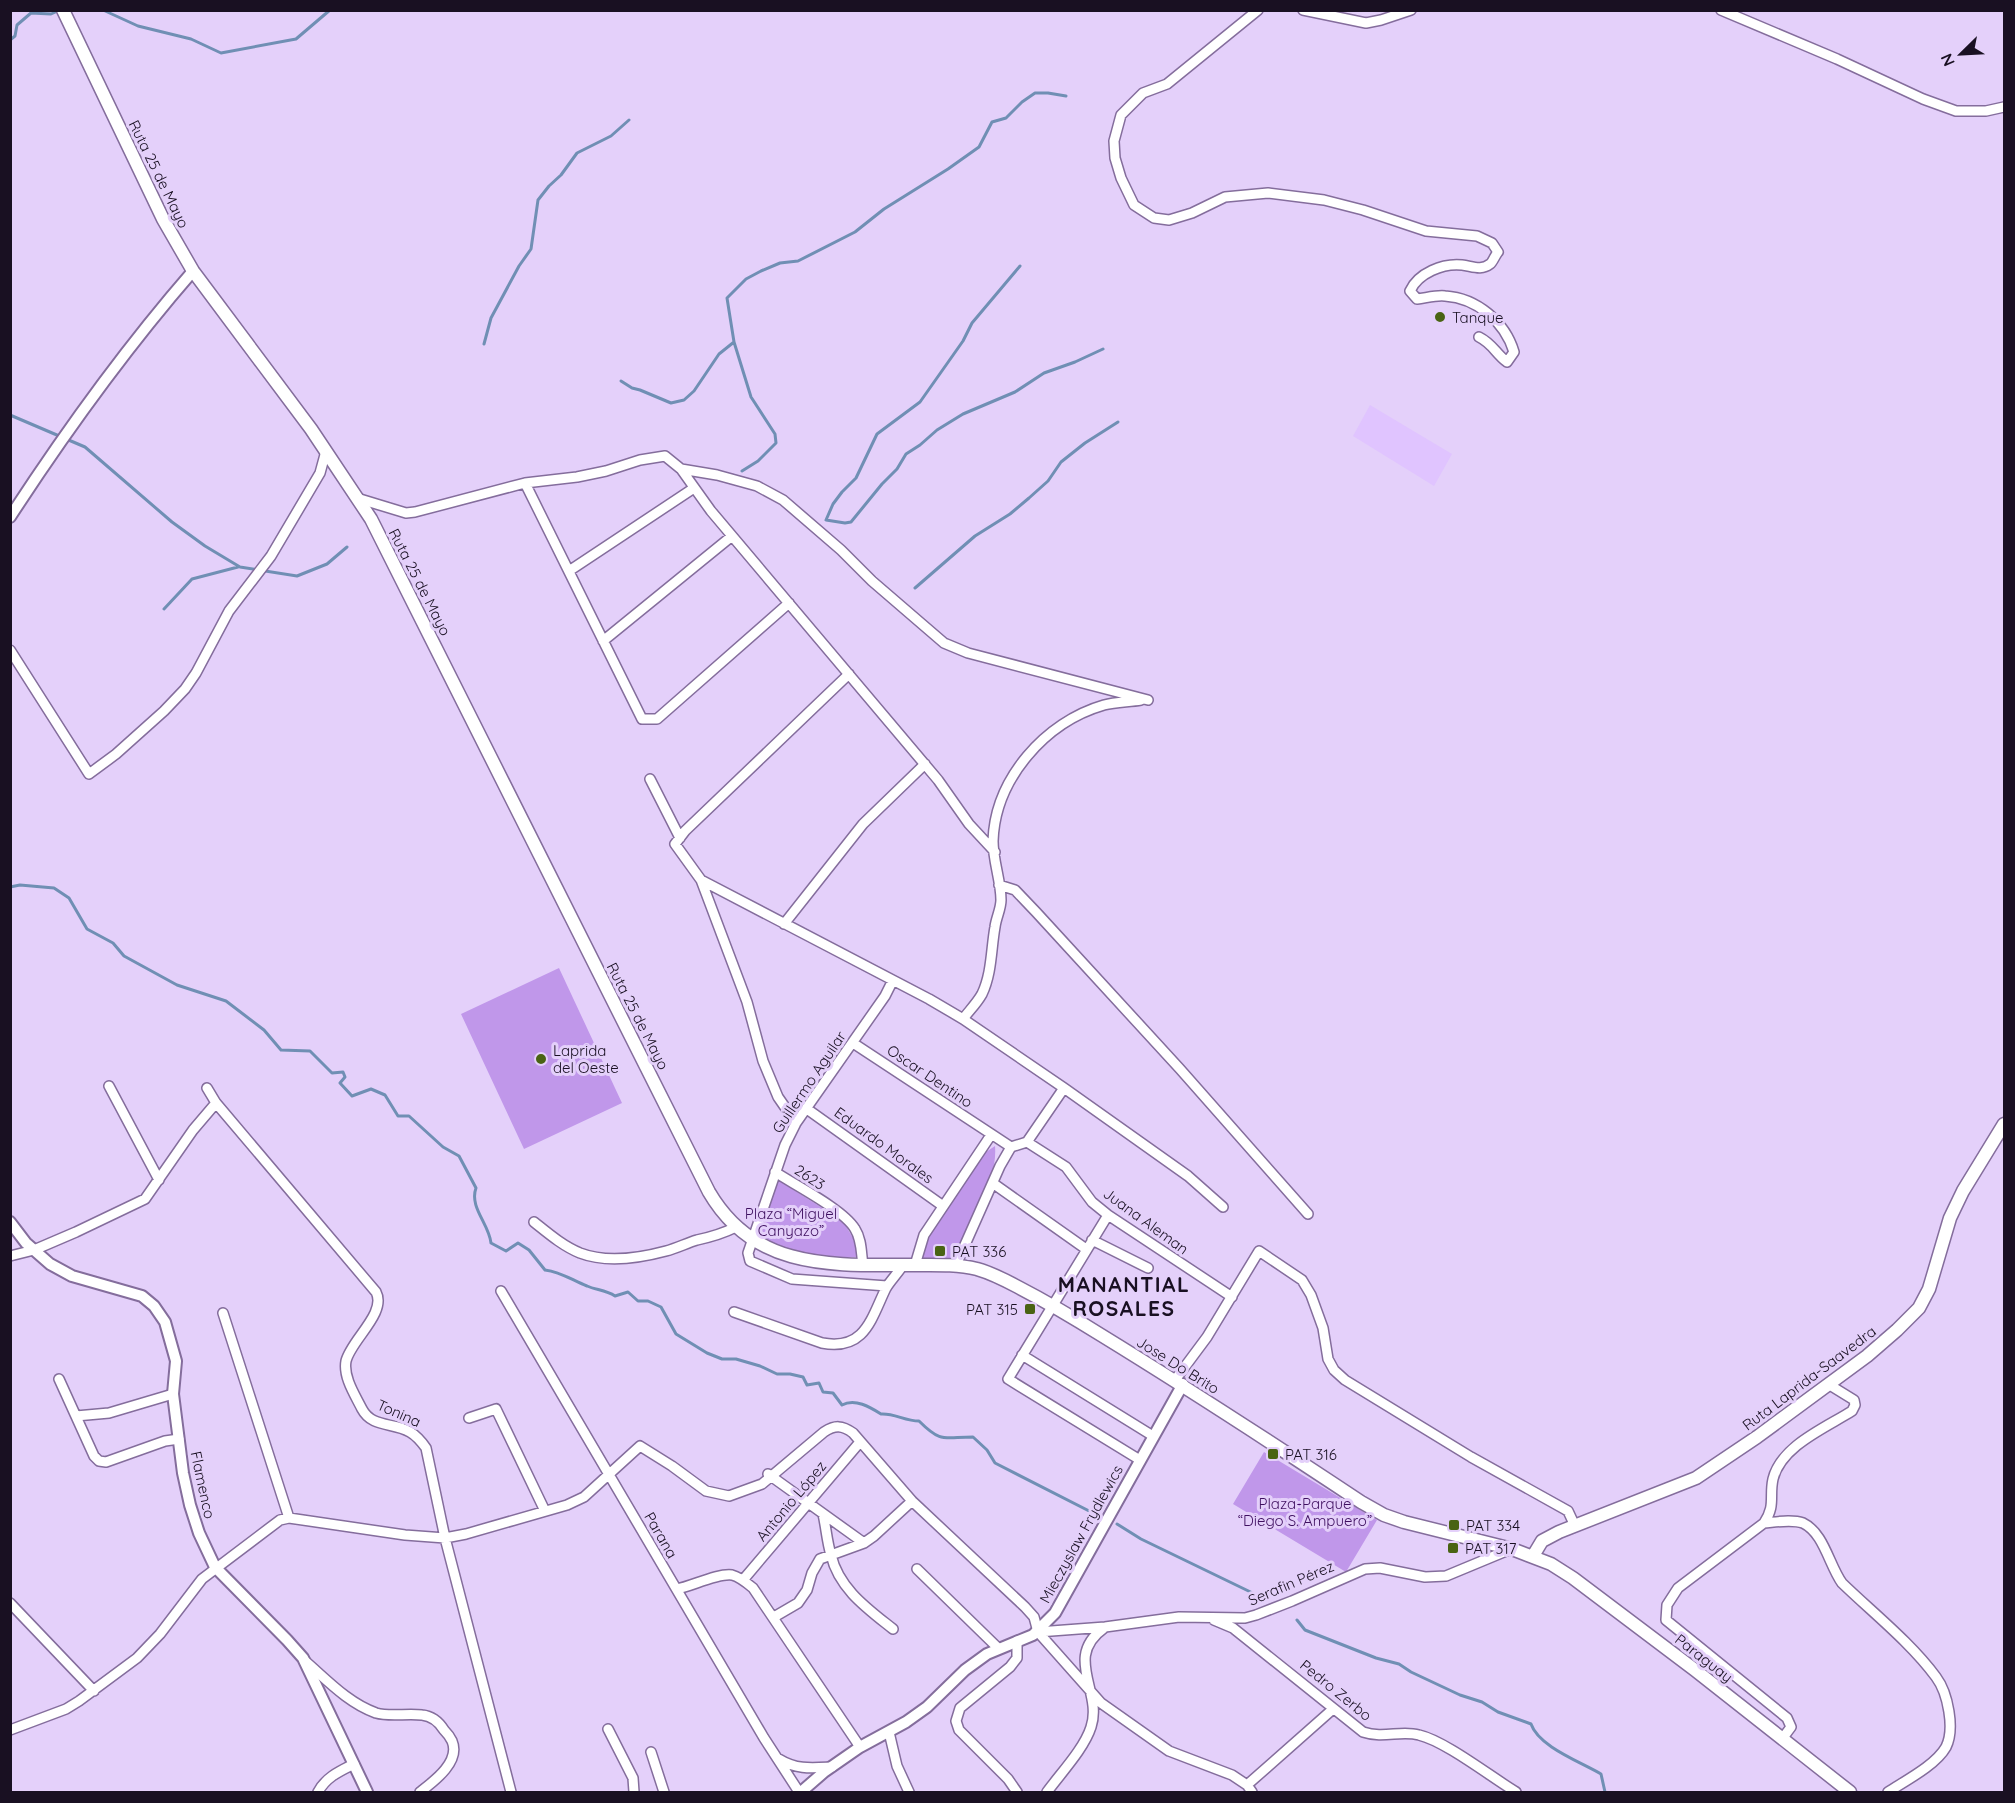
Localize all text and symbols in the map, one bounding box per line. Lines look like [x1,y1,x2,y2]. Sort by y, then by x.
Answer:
north arrow [1931,24,1991,84]
text: N [1936,51,1959,70]
street label: Ruta 25 de Mayo [125,117,193,231]
place label: Tanque [1452,308,1503,327]
marker: Tanque [1433,310,1447,324]
street label: Ruta 25 de Mayo [385,525,455,639]
street label: Ruta 25 de Mayo [603,959,673,1073]
street label: Guillermo Aguilar [768,1027,850,1137]
street label: Oscar Dentino [884,1040,976,1112]
place label: Laprida del Oeste [553,1041,619,1077]
marker: Laprida del Oeste [534,1052,548,1066]
street label: Eduardo Morales [831,1103,937,1187]
street label: 2623 [791,1160,829,1194]
street label: Juana Aleman [1100,1184,1192,1258]
park label: Plaza “Miguel Canyazo” [745,1204,837,1240]
place label: PAT 336 [952,1242,1006,1261]
marker: PAT 336 [933,1244,947,1258]
district label: MANANTIAL ROSALES [1058,1271,1190,1321]
place label: PAT 315 [966,1300,1018,1319]
marker: PAT 315 [1023,1302,1037,1316]
street label: Ruta Laprida-Saavedra [1738,1321,1880,1435]
street label: Jose Do Brito [1133,1332,1223,1398]
street label: Tonina [374,1395,424,1431]
place label: PAT 316 [1285,1445,1337,1464]
marker: PAT 316 [1266,1447,1280,1461]
street label: Flamenco [187,1449,219,1521]
street label: Antonio López [752,1457,830,1545]
street label: Mieczyslaw Frydlewics [1035,1462,1127,1606]
park label: Plaza-Parque “Diego S. Ampuero” [1238,1494,1372,1530]
street label: Parana [640,1508,682,1562]
place label: PAT 334 [1466,1516,1520,1535]
marker: PAT 334 [1447,1518,1461,1532]
place label: PAT 317 [1465,1539,1517,1558]
marker: PAT 317 [1446,1541,1460,1555]
street label: Serafin Pérez [1245,1556,1337,1610]
street label: Paraguay [1671,1630,1737,1686]
street label: Pedro Zerbo [1296,1655,1376,1725]

